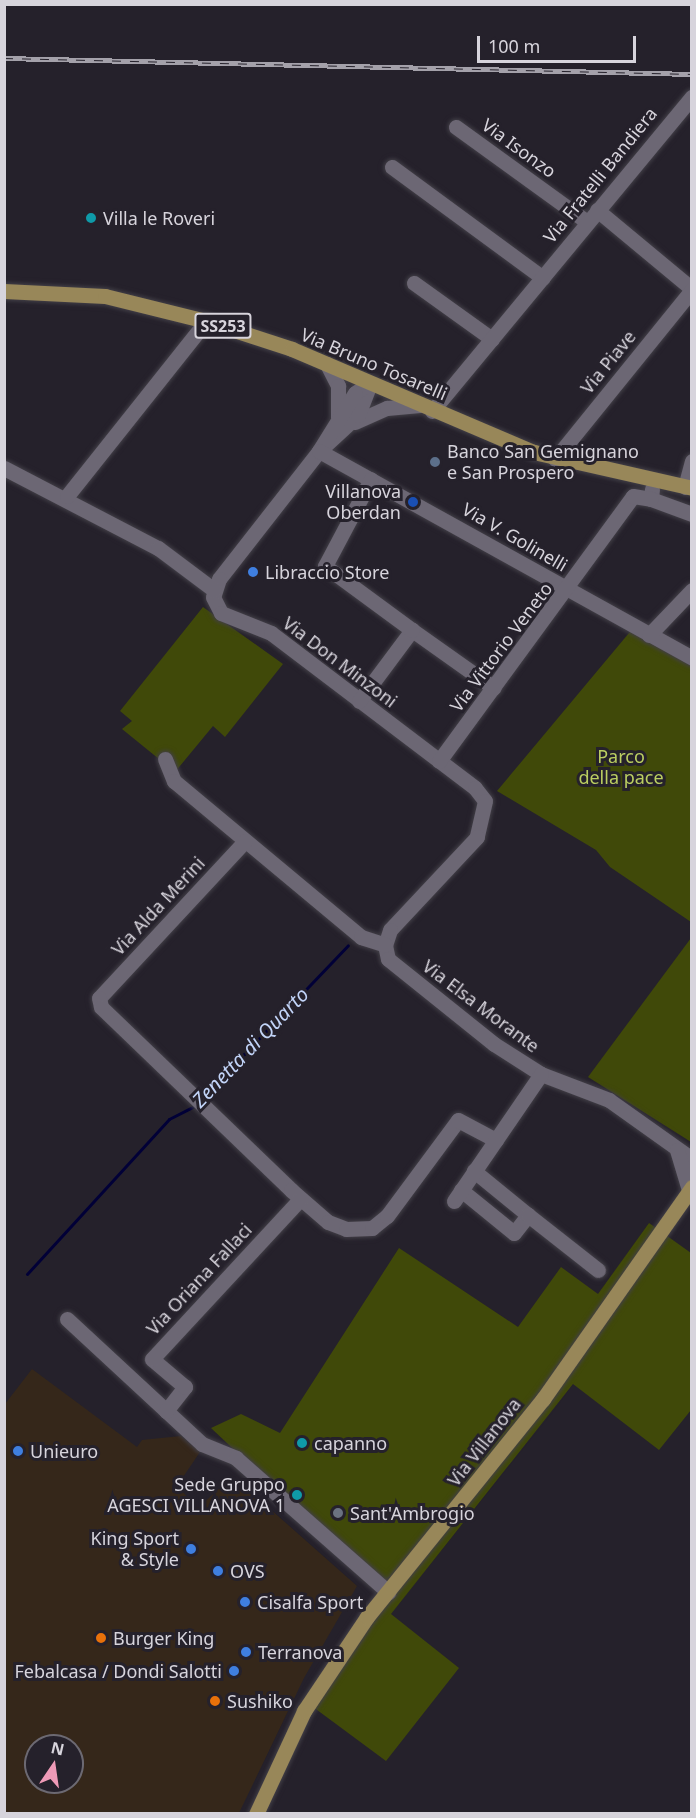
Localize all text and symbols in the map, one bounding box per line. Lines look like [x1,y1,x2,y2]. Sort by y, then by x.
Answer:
scale bar [480,24,639,62]
text: 100 m [488,34,540,58]
street label: Via Fratelli Bandiera [539,103,661,247]
street label: Via Isonzo [478,114,560,182]
place label: Villa le Roveri [103,207,215,229]
marker: Villa le Roveri [84,211,98,225]
road number: SS253 [193,313,253,339]
street label: Via Bruno Tosarelli [298,323,450,405]
street label: Via Piave [576,326,640,398]
place label: Banco San Gemignano e San Prospero [447,441,639,484]
marker: Banco San Gemignano e San Prospero [428,455,442,469]
place label: Villanova Oberdan [325,481,401,524]
marker: Villanova Oberdan [406,495,420,509]
street label: Via V. Golinelli [458,498,572,576]
place label: Libraccio Store [265,561,389,583]
marker: Libraccio Store [246,565,260,579]
street label: Via Vittorio Veneto [445,578,557,716]
street label: Via Don Minzoni [279,612,401,712]
park label: Parco della pace [578,746,664,789]
street label: Via Alda Merini [107,852,209,960]
street label: Via Elsa Morante [418,955,544,1057]
water label: Zenetta di Quarto [187,982,313,1112]
street label: Via Oriana Fallaci [142,1219,256,1339]
street label: Via Villanova [443,1394,525,1490]
place label: capanno [314,1432,387,1454]
marker: capanno [295,1436,309,1450]
place label: Unieuro [30,1440,98,1462]
marker: Unieuro [11,1444,25,1458]
place label: Sede Gruppo AGESCI VILLANOVA 1 [107,1474,285,1516]
marker: Sede Gruppo AGESCI VILLANOVA 1 [290,1488,304,1502]
place label: Sant'Ambrogio [350,1502,475,1524]
marker: Sant'Ambrogio [331,1506,345,1520]
place label: King Sport & Style [91,1528,179,1570]
marker: King Sport & Style [184,1542,198,1556]
place label: OVS [230,1560,265,1582]
marker: OVS [211,1564,225,1578]
place label: Cisalfa Sport [257,1591,363,1613]
marker: Cisalfa Sport [238,1595,252,1609]
place label: Burger King [113,1627,214,1649]
marker: Burger King [94,1631,108,1645]
place label: Terranova [258,1641,342,1663]
marker: Terranova [239,1645,253,1659]
place label: Febalcasa / Dondi Salotti [14,1660,222,1682]
marker: Febalcasa / Dondi Salotti [227,1664,241,1678]
place label: Sushiko [227,1690,293,1712]
marker: Sushiko [208,1694,222,1708]
north arrow [24,1734,84,1794]
text: N [49,1736,66,1761]

